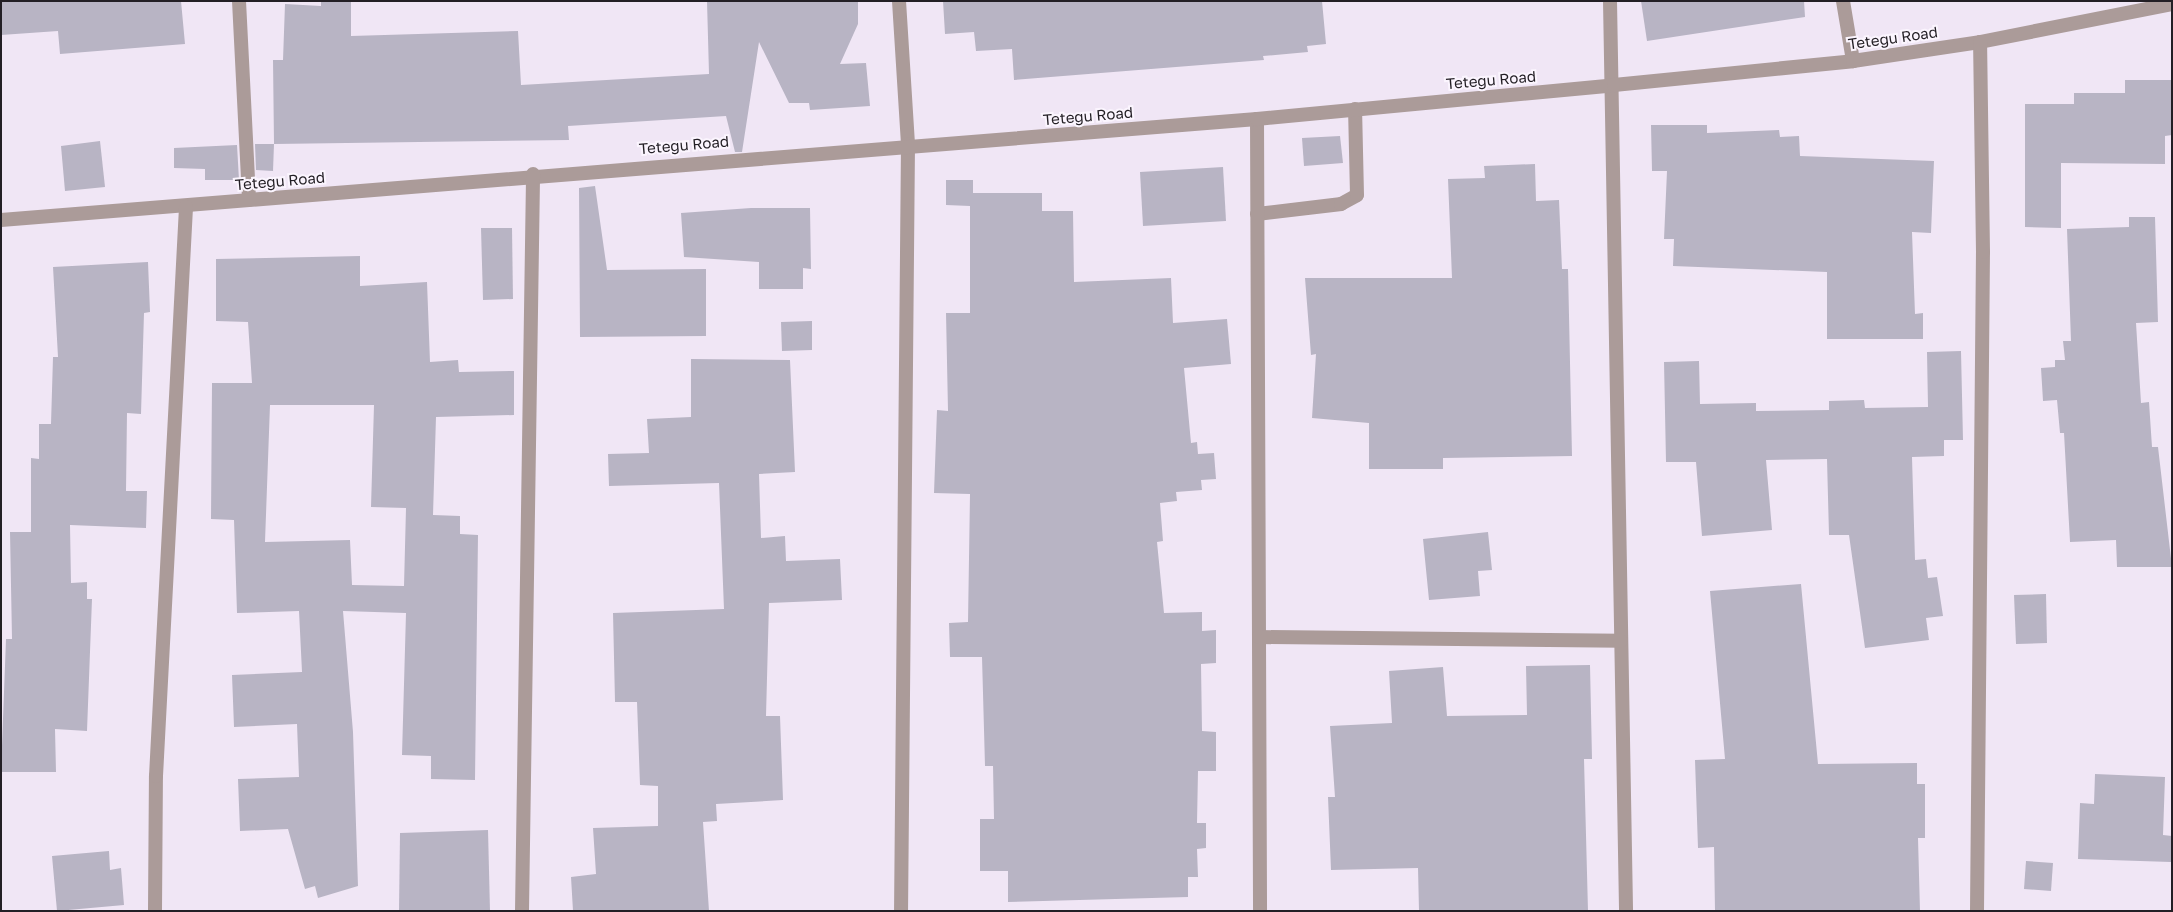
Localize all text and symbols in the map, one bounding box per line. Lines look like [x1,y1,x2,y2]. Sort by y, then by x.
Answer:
street label: Tetegu Road [1847,23,1939,53]
street label: Tetegu Road [1445,67,1537,93]
street label: Tetegu Road [1042,103,1134,129]
street label: Tetegu Road [638,132,730,158]
street label: Tetegu Road [234,168,326,194]

